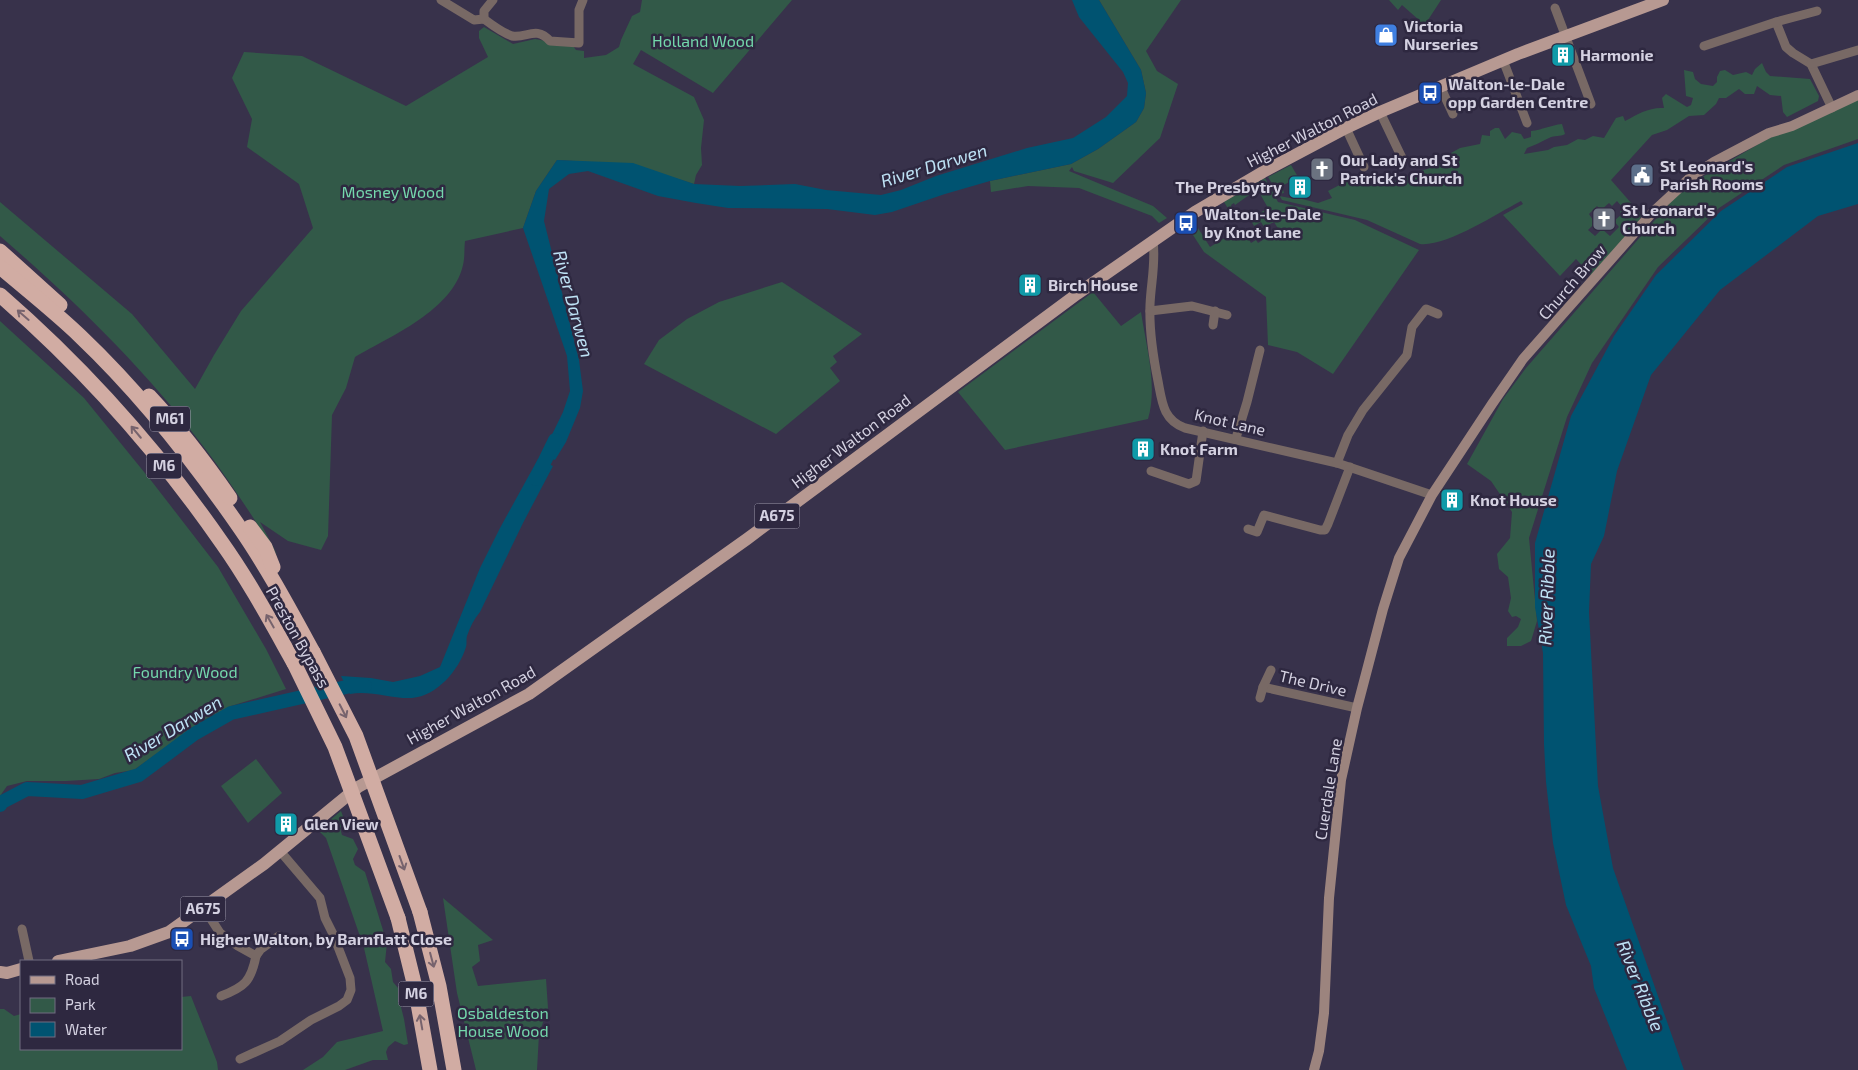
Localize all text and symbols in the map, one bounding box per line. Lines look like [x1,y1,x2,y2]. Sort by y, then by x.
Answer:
place label: Victoria Nurseries [1404,16,1478,53]
shop icon: Victoria Nurseries [1373,22,1399,48]
park label: Holland Wood [652,31,754,50]
building icon: Harmonie [1550,42,1576,68]
place label: Harmonie [1580,45,1654,64]
place label: Walton-le-Dale opp Garden Centre [1448,74,1588,111]
bus stop icon: Walton-le-Dale opp Garden Centre [1417,80,1443,106]
street label: Higher Walton Road [1243,88,1380,171]
water label: River Darwen [878,138,990,192]
place label: Our Lady and St Patrick's Church [1340,150,1462,187]
church icon: Our Lady and St Patrick's Church [1309,156,1335,182]
place label: St Leonard's Parish Rooms [1660,156,1764,193]
public building icon: St Leonard's Parish Rooms [1629,162,1655,188]
building icon: The Presbytry [1287,174,1313,200]
place label: The Presbytry [1175,177,1282,197]
park label: Mosney Wood [342,182,444,201]
place label: St Leonard's Church [1622,200,1715,237]
place label: Walton-le-Dale by Knot Lane [1204,204,1321,242]
church icon: St Leonard's Church [1591,206,1617,232]
bus stop icon: Walton-le-Dale by Knot Lane [1173,210,1199,236]
street label: Church Brow [1534,240,1609,323]
water label: River Darwen [549,248,599,360]
building icon: Birch House [1017,272,1043,298]
place label: Birch House [1048,275,1138,294]
one-way arrow [16,309,29,321]
street label: Higher Walton Road [787,390,914,492]
street label: Knot Lane [1193,404,1268,439]
road number: M61 [150,406,190,432]
one-way arrow [130,425,141,438]
building icon: Knot Farm [1130,436,1156,462]
place label: Knot Farm [1160,439,1238,458]
road number: M6 [146,454,182,478]
building icon: Knot House [1439,487,1465,513]
place label: Knot House [1470,490,1557,509]
road number: A675 [754,504,800,528]
water label: River Ribble [1533,548,1559,646]
street label: Preston Bypass [263,583,334,691]
one-way arrow [265,614,275,628]
street label: Higher Walton Road [403,661,538,748]
park label: Foundry Wood [132,662,238,681]
street label: The Drive [1277,666,1349,700]
water label: River Darwen [120,690,225,766]
one-way arrow [339,703,348,718]
street label: Cuerdale Lane [1310,737,1345,841]
building icon: Glen View [273,811,299,837]
place label: Glen View [304,814,379,833]
one-way arrow [398,854,407,870]
road number: A675 [180,896,226,922]
bus stop icon: Higher Walton, by Barnflatt Close [169,926,195,952]
place label: Higher Walton, by Barnflatt Close [200,929,452,949]
water label: River Ribble [1613,937,1669,1035]
one-way arrow [428,951,437,967]
legend [20,960,182,1050]
text: Road [65,970,100,988]
road number: M6 [398,982,434,1006]
text: Park [65,995,96,1013]
park label: Osbaldeston House Wood [457,1003,549,1040]
one-way arrow [416,1014,426,1030]
text: Water [65,1020,107,1038]

